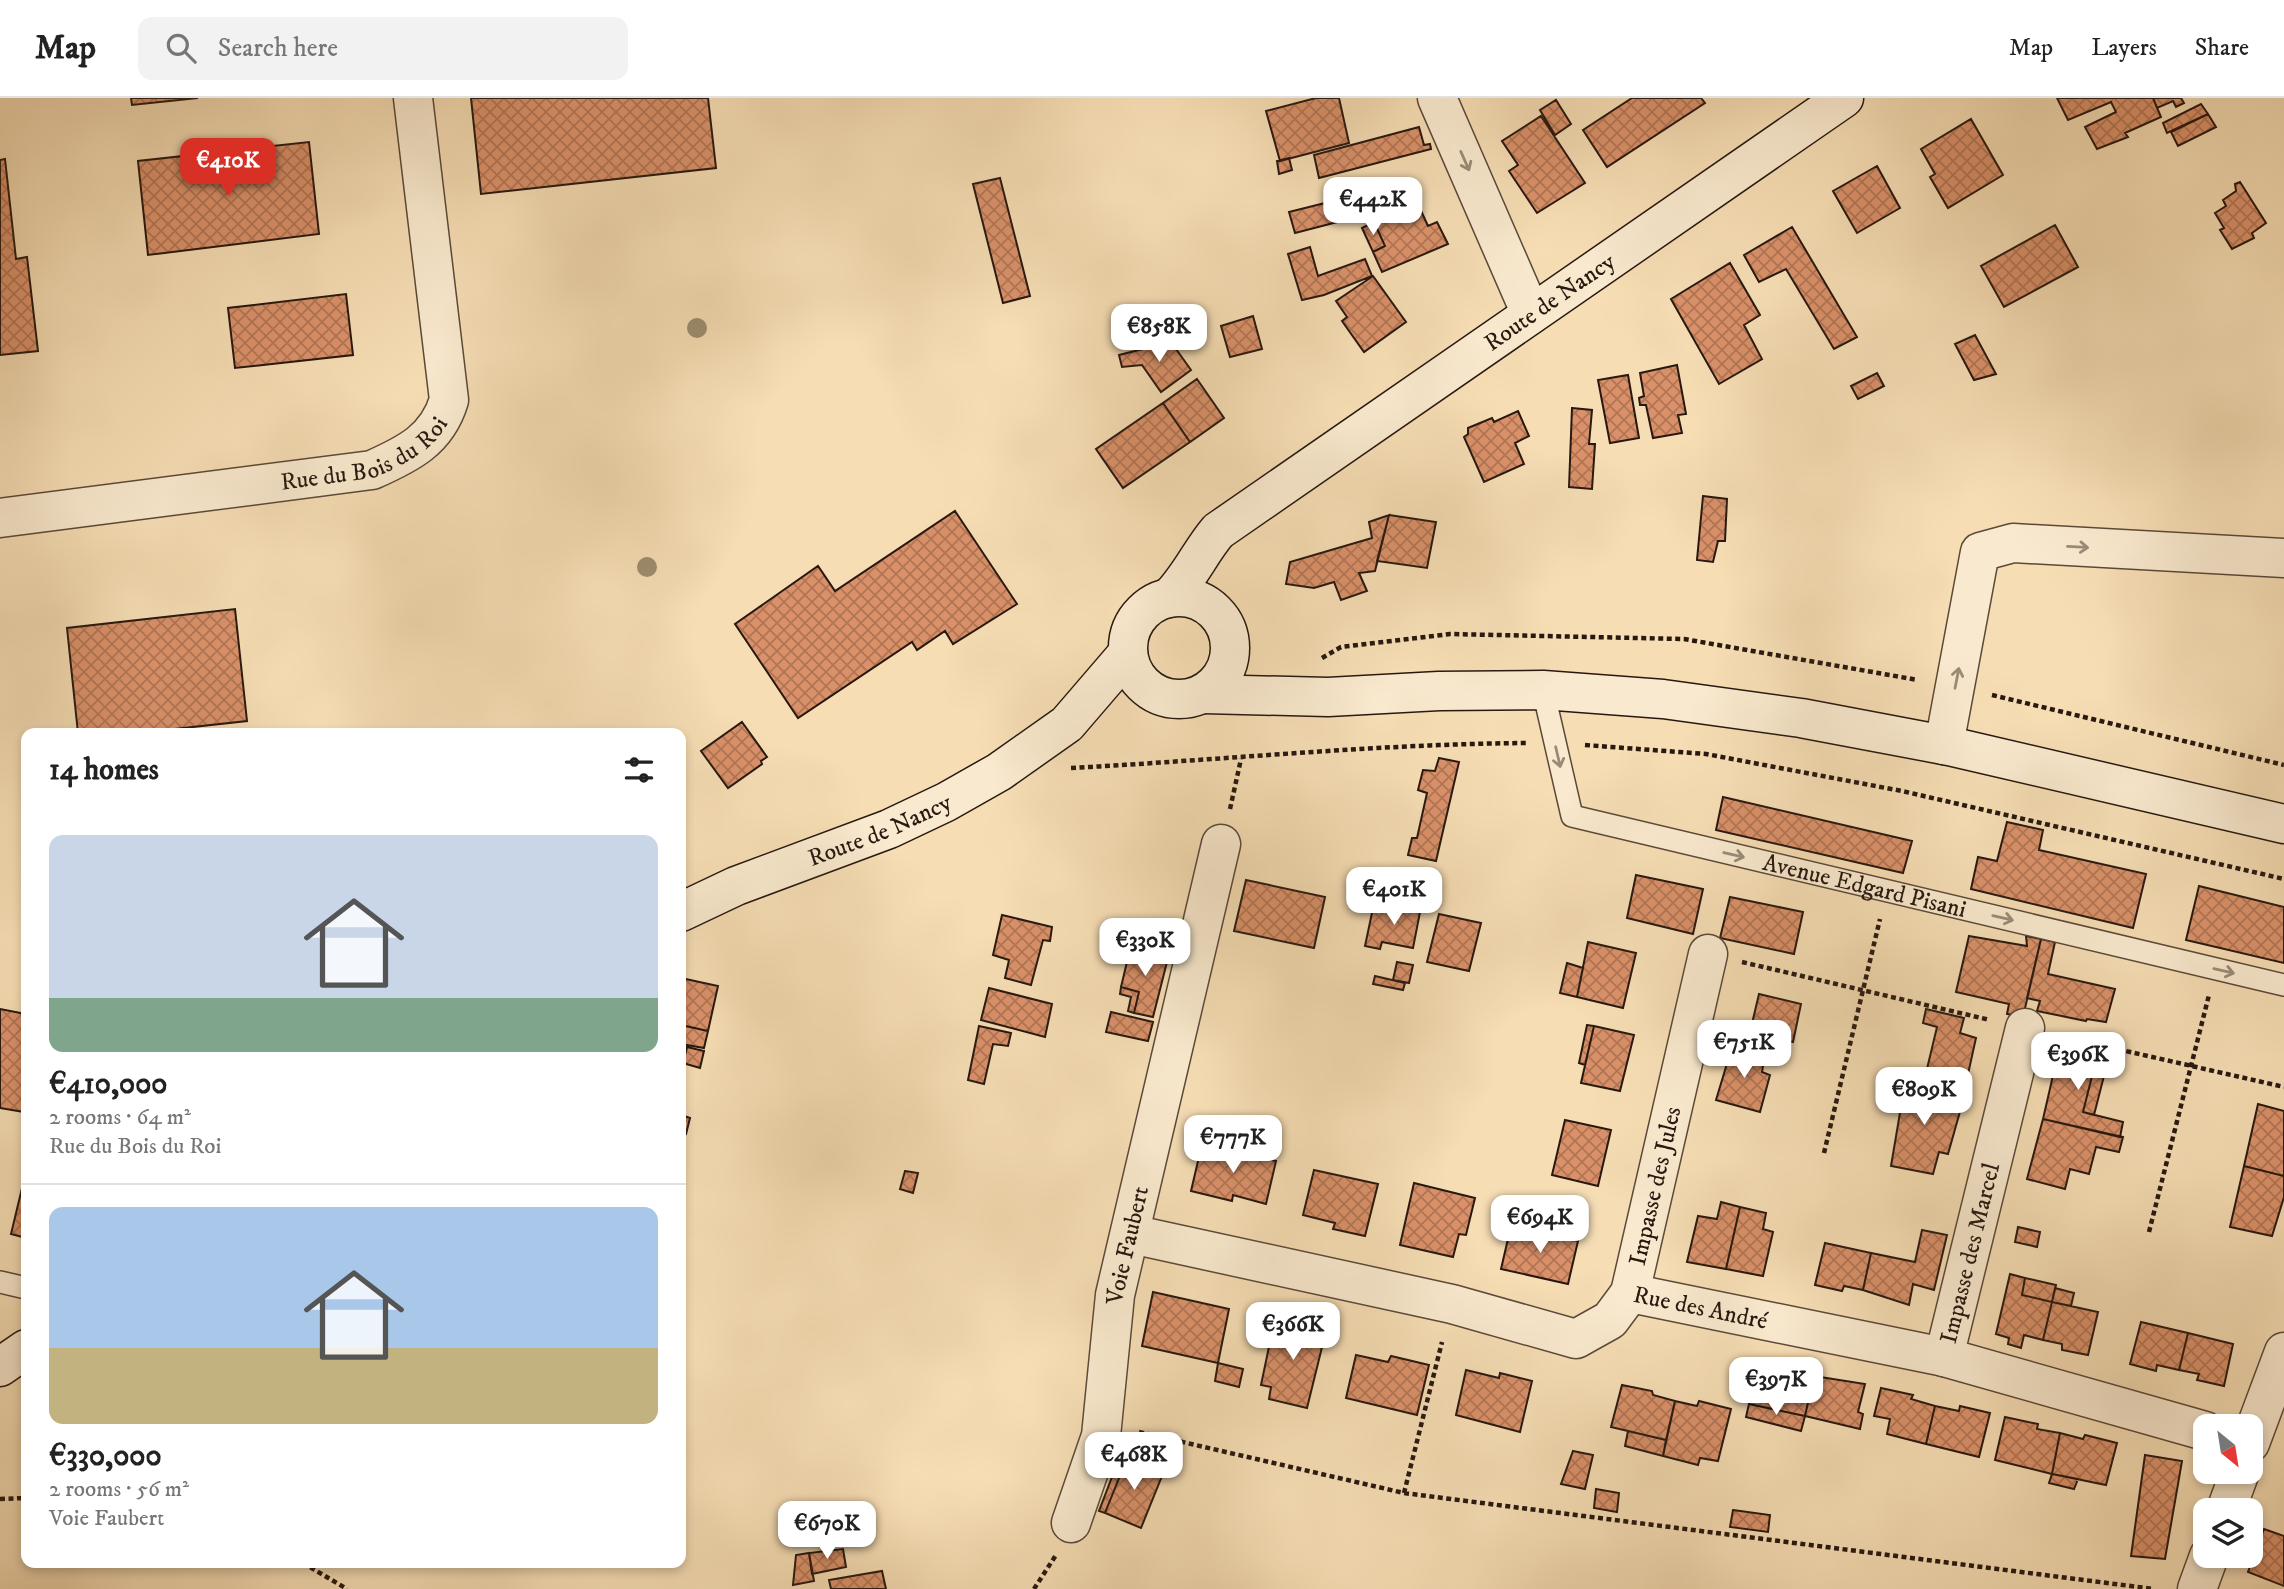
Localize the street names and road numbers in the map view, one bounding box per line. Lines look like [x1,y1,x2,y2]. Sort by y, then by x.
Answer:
street label: Route de Nancy [1479,247,1622,358]
street label: Rue du Bois du Roi [279,411,455,498]
street label: Route de Nancy [804,787,957,874]
street label: Avenue Edgard Pisani [1760,848,1969,925]
street label: Impasse des Jules [1623,1104,1688,1268]
street label: Impasse des Marcel [1934,1159,2007,1347]
street label: Voie Faubert [1100,1183,1156,1306]
street label: Rue des André [1631,1280,1770,1337]

